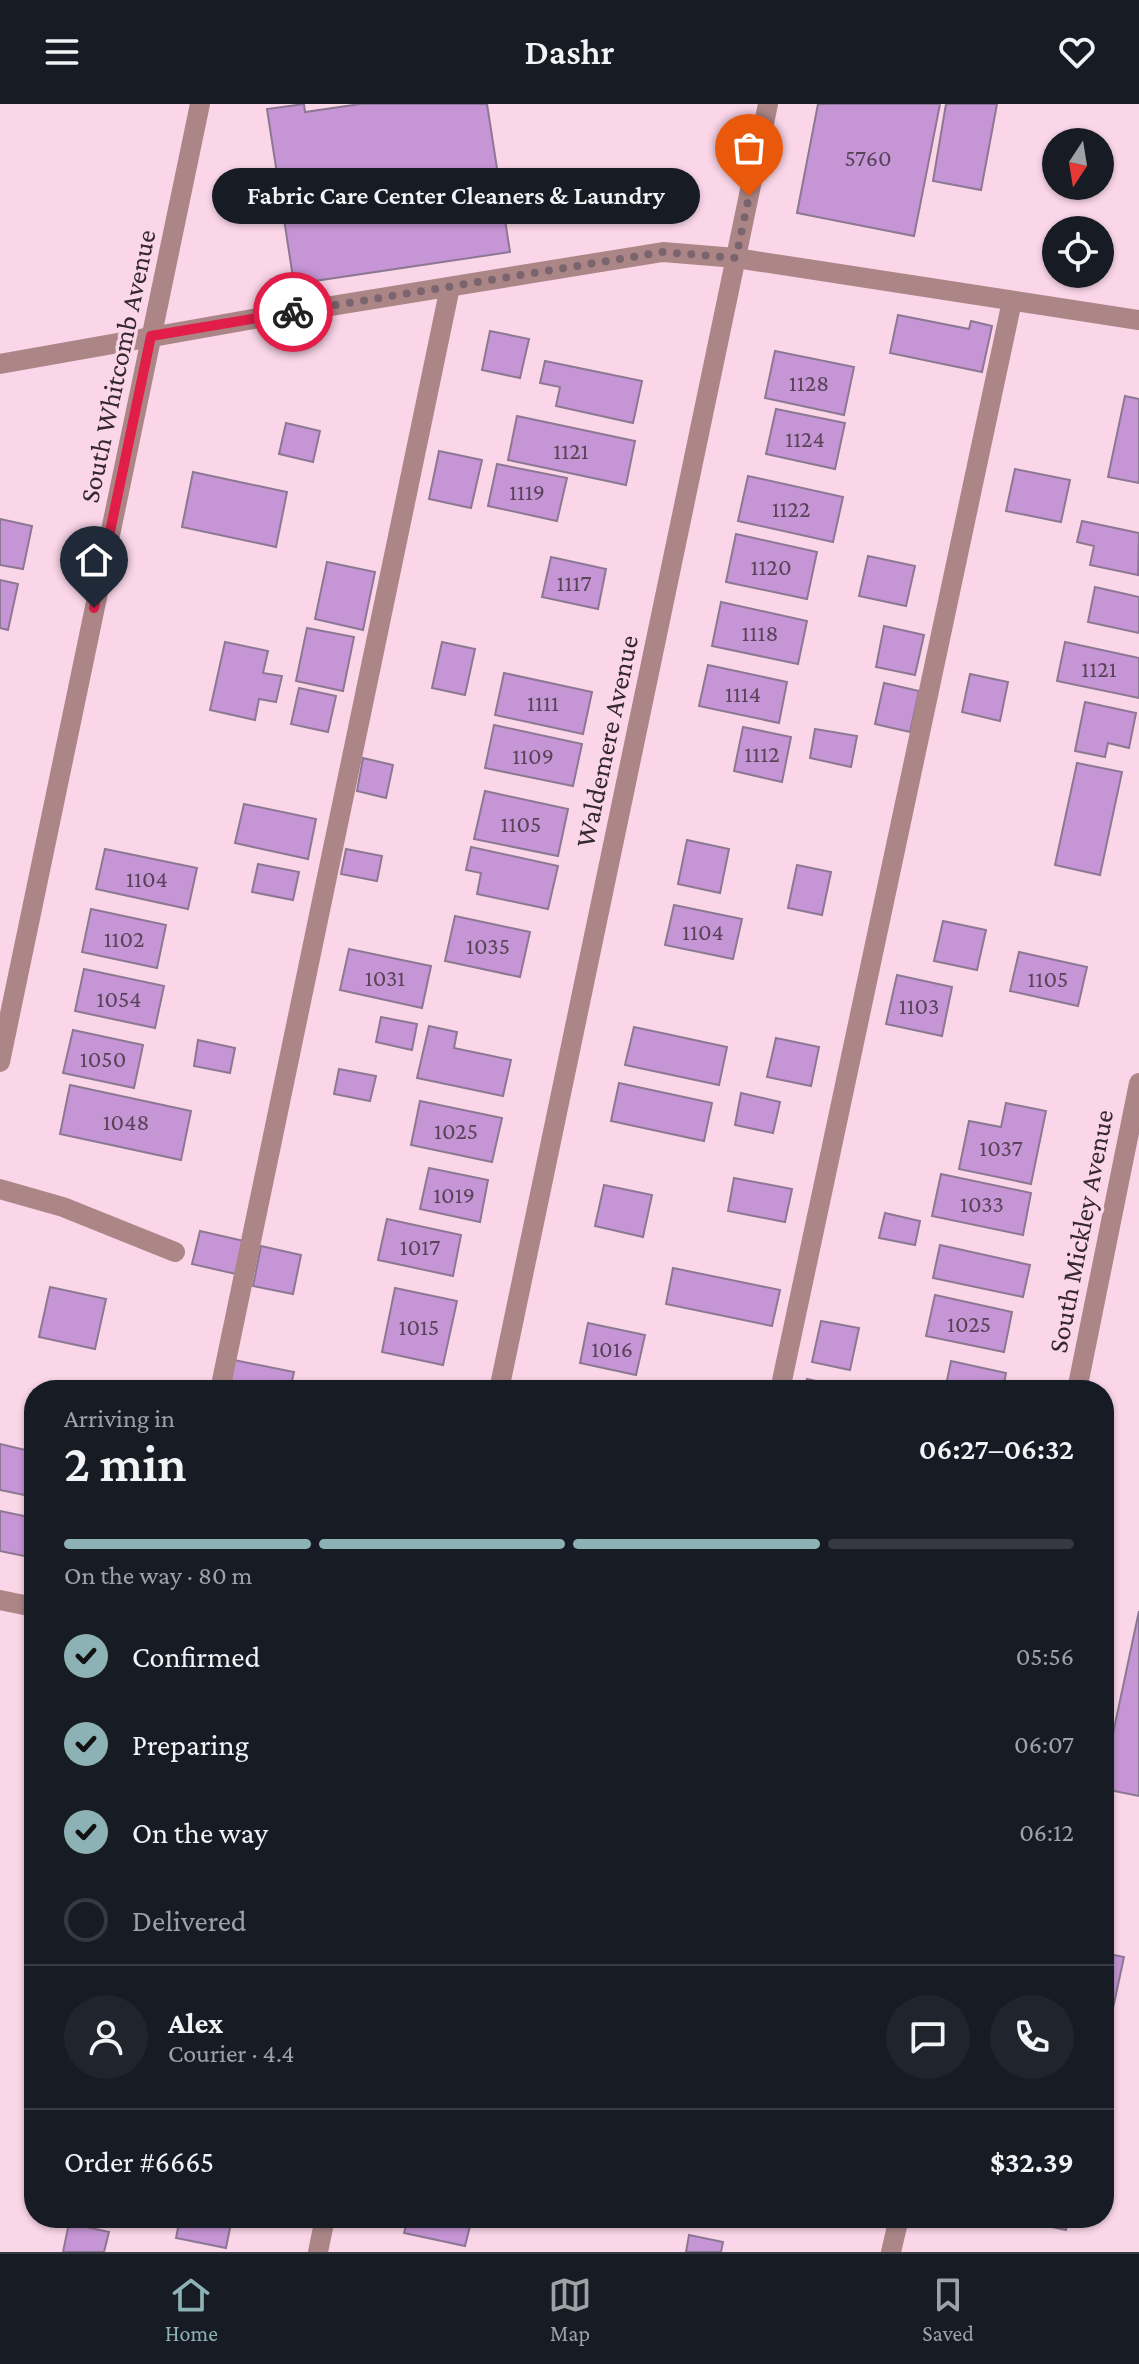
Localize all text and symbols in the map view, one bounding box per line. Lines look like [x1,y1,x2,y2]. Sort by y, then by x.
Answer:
icon: menu [40,30,84,74]
icon: heart [1055,30,1099,74]
text: Dashr [525,32,615,72]
pin [715,114,783,196]
icon: bag [727,126,771,170]
north arrow [1042,128,1114,200]
map controls [1042,128,1114,288]
house number: 5760 [844,144,892,171]
callout: Fabric Care Center Cleaners & Laundry [213,168,701,224]
text: Fabric Care Center Cleaners & Laundry [247,181,665,210]
button: locate [1042,216,1114,288]
street label: South Whitcomb Avenue [73,227,162,506]
courier [253,272,333,352]
icon: bike [271,290,315,334]
house number: 1128 [789,369,829,396]
house number: 1124 [785,425,825,452]
house number: 1121 [553,437,589,464]
house number: 1119 [509,478,545,505]
house number: 1122 [772,495,810,522]
pin [60,526,128,608]
icon: home [72,538,116,582]
house number: 1120 [751,553,791,580]
house number: 1117 [557,569,591,596]
house number: 1118 [742,619,778,646]
street label: Waldemere Avenue [569,632,644,850]
house number: 1121 [1081,655,1117,682]
house number: 1114 [725,680,761,707]
house number: 1111 [527,689,559,716]
house number: 1112 [744,740,780,767]
house number: 1109 [512,742,554,769]
house number: 1105 [501,810,541,837]
house number: 1104 [126,865,168,892]
house number: 1104 [682,918,724,945]
house number: 1102 [104,925,144,952]
house number: 1035 [466,932,510,959]
house number: 1031 [365,964,405,991]
house number: 1105 [1028,965,1068,992]
house number: 1054 [96,985,142,1012]
house number: 1103 [899,992,939,1019]
house number: 1050 [80,1045,126,1072]
street label: South Mickley Avenue [1042,1107,1119,1355]
house number: 1048 [103,1108,149,1135]
house number: 1025 [434,1117,478,1144]
house number: 1037 [979,1134,1023,1161]
house number: 1019 [433,1181,475,1208]
house number: 1033 [960,1190,1004,1217]
house number: 1017 [400,1233,440,1260]
house number: 1025 [947,1310,991,1337]
house number: 1015 [399,1313,439,1340]
house number: 1016 [591,1335,633,1362]
text: Arriving in [64,1404,175,1433]
text: 06:27–06:32 [919,1432,1074,1465]
text: 2 min [64,1434,187,1492]
text: On the way · 80 m [64,1561,252,1590]
icon: check [64,1634,108,1678]
text: Confirmed [132,1640,260,1673]
text: 05:56 [1016,1642,1074,1671]
icon: check [64,1722,108,1766]
text: Preparing [132,1728,249,1761]
text: 06:07 [1014,1730,1074,1759]
icon: check [64,1810,108,1854]
text: On the way [132,1816,268,1849]
text: 06:12 [1019,1818,1074,1847]
text: Delivered [132,1904,247,1937]
button: person [64,1995,148,2079]
button: chat [886,1995,970,2079]
button: phone [990,1995,1074,2079]
text: Alex [168,2006,223,2039]
text: Courier · 4.4 [168,2039,294,2068]
text: Order #6665 [64,2145,214,2178]
text: $32.39 [990,2145,1074,2178]
tab: Home [165,2273,218,2346]
tab: Map [548,2273,592,2346]
tab: Saved [922,2273,974,2346]

